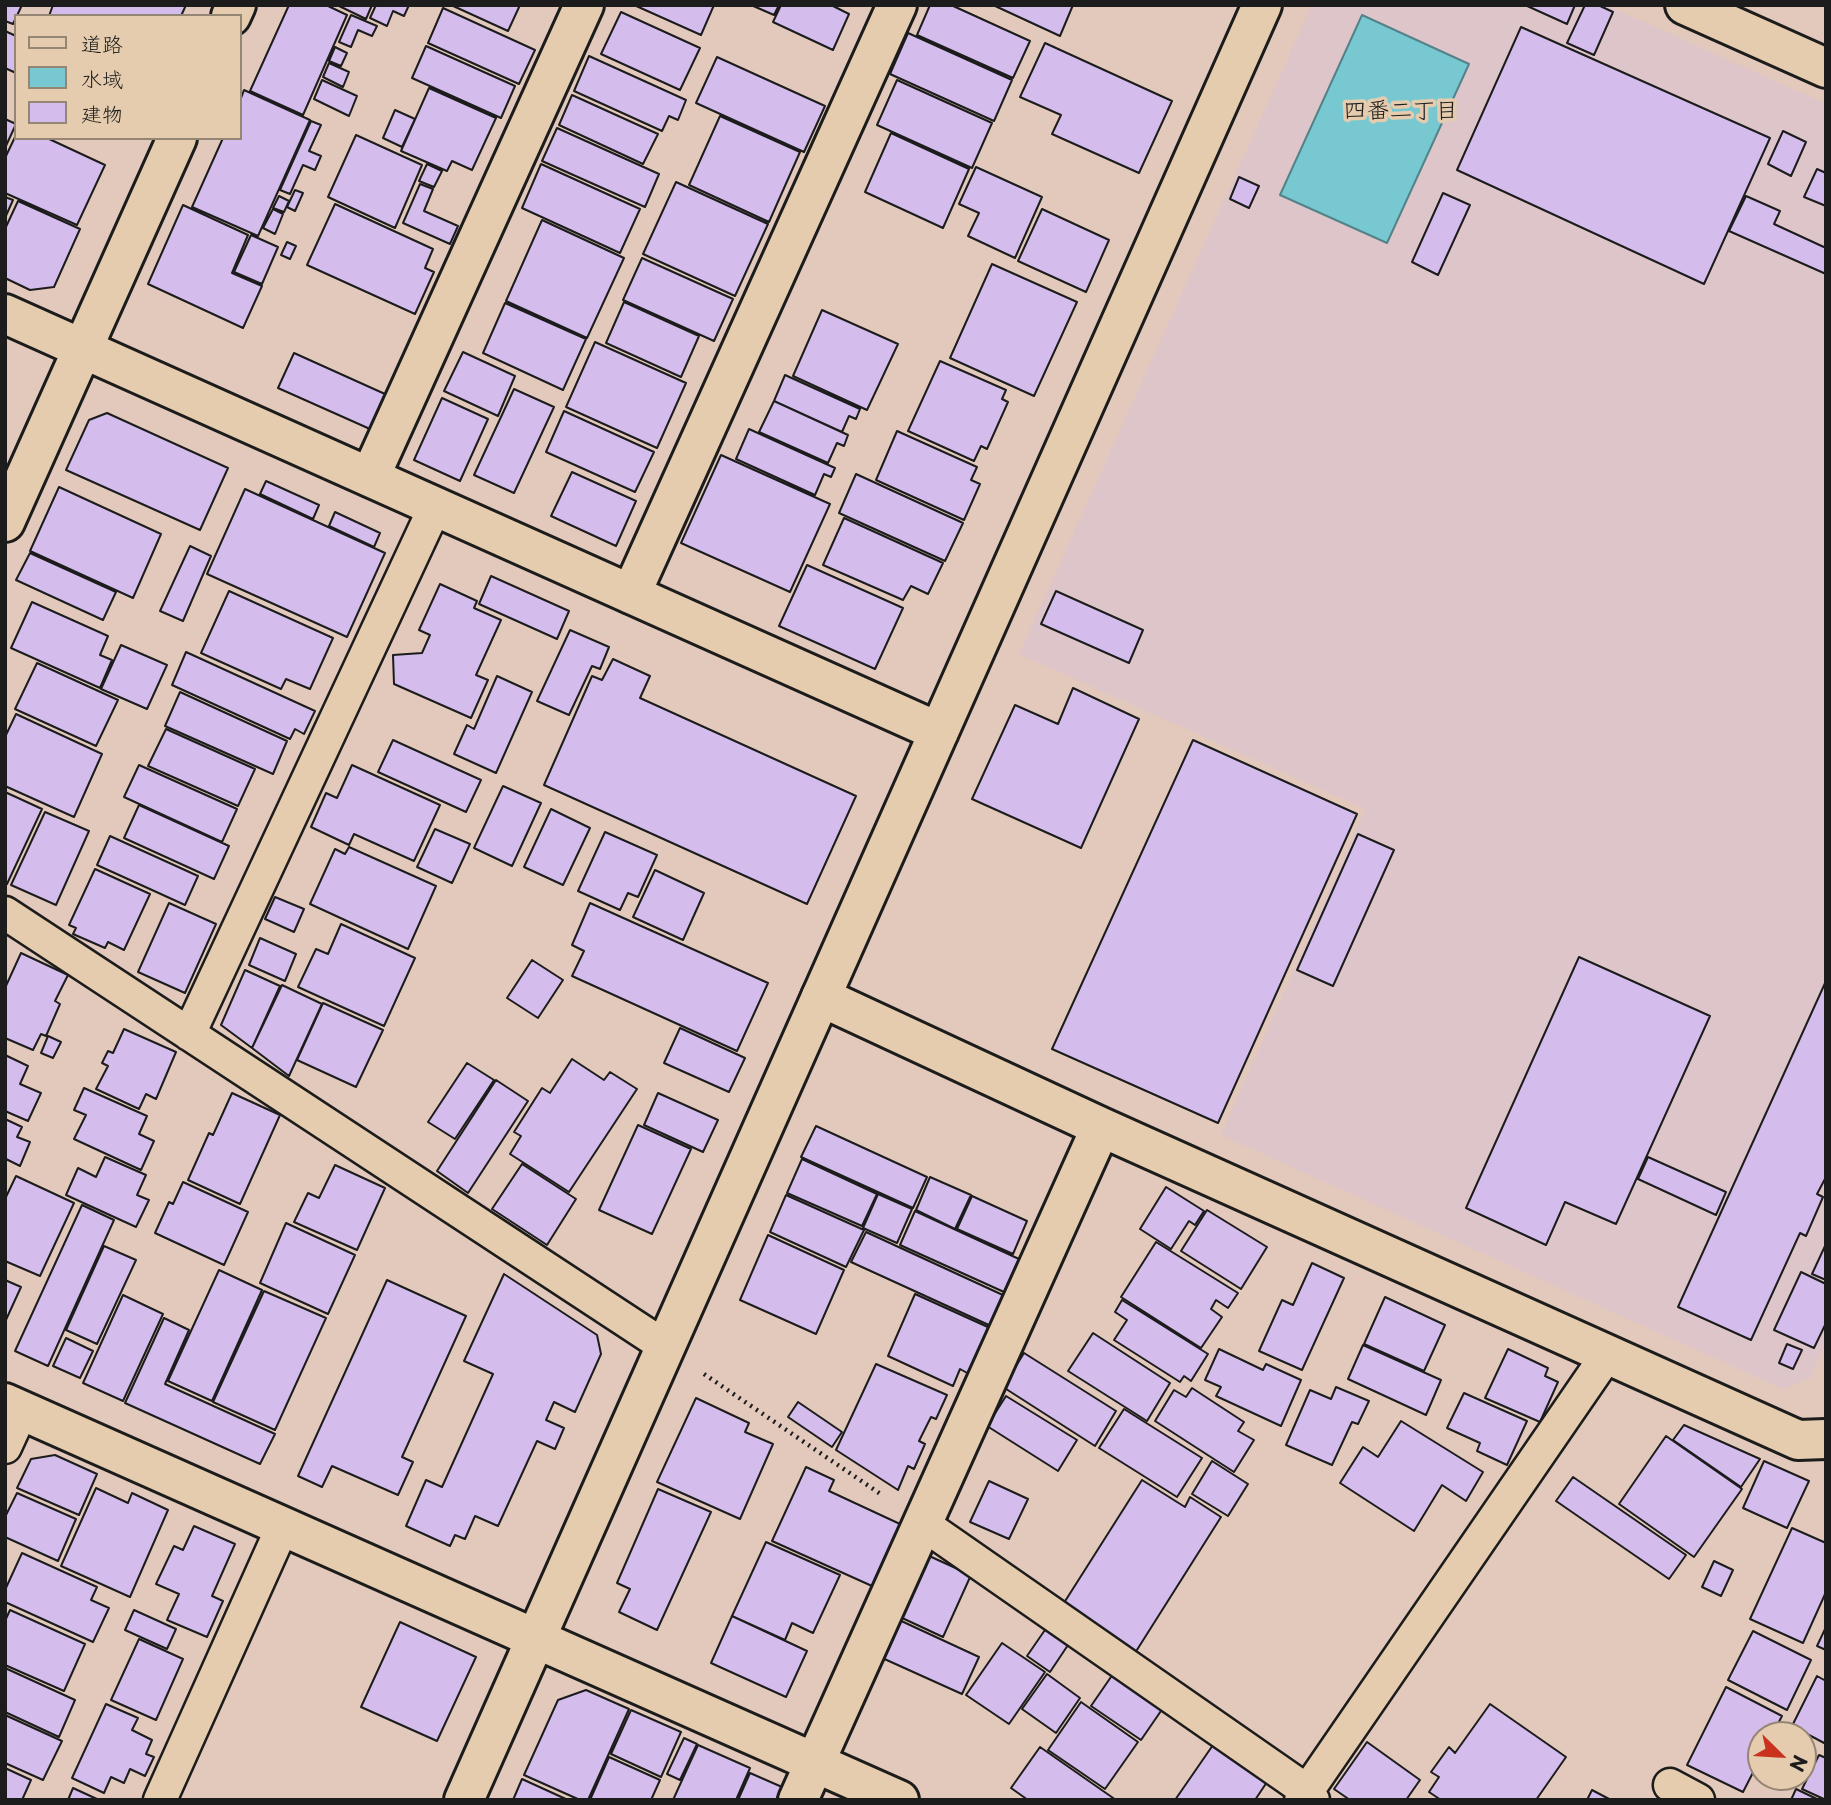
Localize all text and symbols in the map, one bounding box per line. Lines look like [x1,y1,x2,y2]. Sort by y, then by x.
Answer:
legend [14,14,242,140]
text: 道路 [81,27,123,59]
text: 水域 [81,62,123,94]
text: 建物 [81,97,123,129]
district label: 四番二丁目 [1344,98,1458,126]
north arrow [1747,1721,1817,1791]
text: N [1784,1751,1815,1776]

